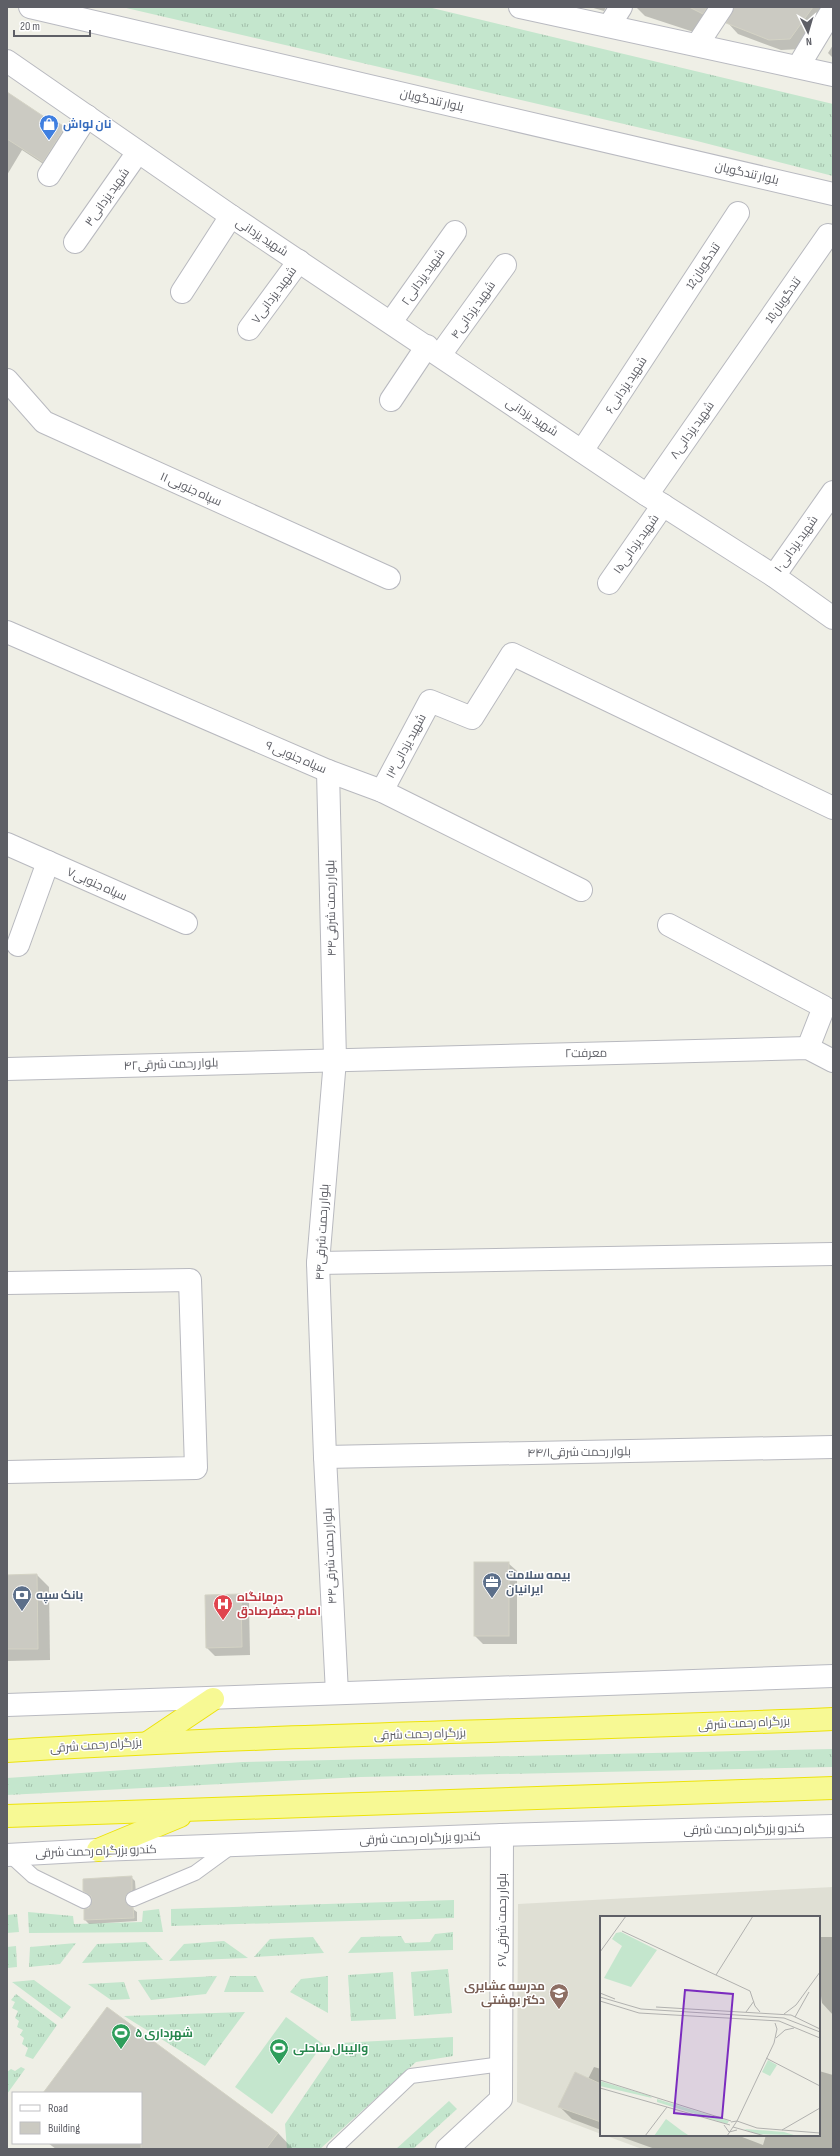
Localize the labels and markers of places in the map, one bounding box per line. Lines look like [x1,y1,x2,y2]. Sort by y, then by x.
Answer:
shop icon: نان لواش [38,113,60,141]
place label: نان لواش [63,117,111,132]
place label: بیمه سلامت ایرانیان [506,1568,571,1597]
office icon: بیمه سلامت ایرانیان [481,1571,503,1599]
bank icon: بانک سپه [11,1584,33,1612]
place label: بانک سپه [36,1588,83,1604]
place label: درمانگاه امام جعفرصادق [237,1590,321,1619]
hospital icon: درمانگاه امام جعفرصادق [212,1593,234,1621]
place label: مدرسه عشایری دکتر بهشتی [464,1979,545,2008]
school or university icon: مدرسه عشایری دکتر بهشتی [548,1982,570,2010]
sports icon: شهرداری ۵ [110,2022,132,2050]
place label: شهرداری ۵ [135,2026,193,2041]
sports icon: والیبال ساحلی [268,2037,290,2065]
place label: والیبال ساحلی [293,2041,368,2056]

